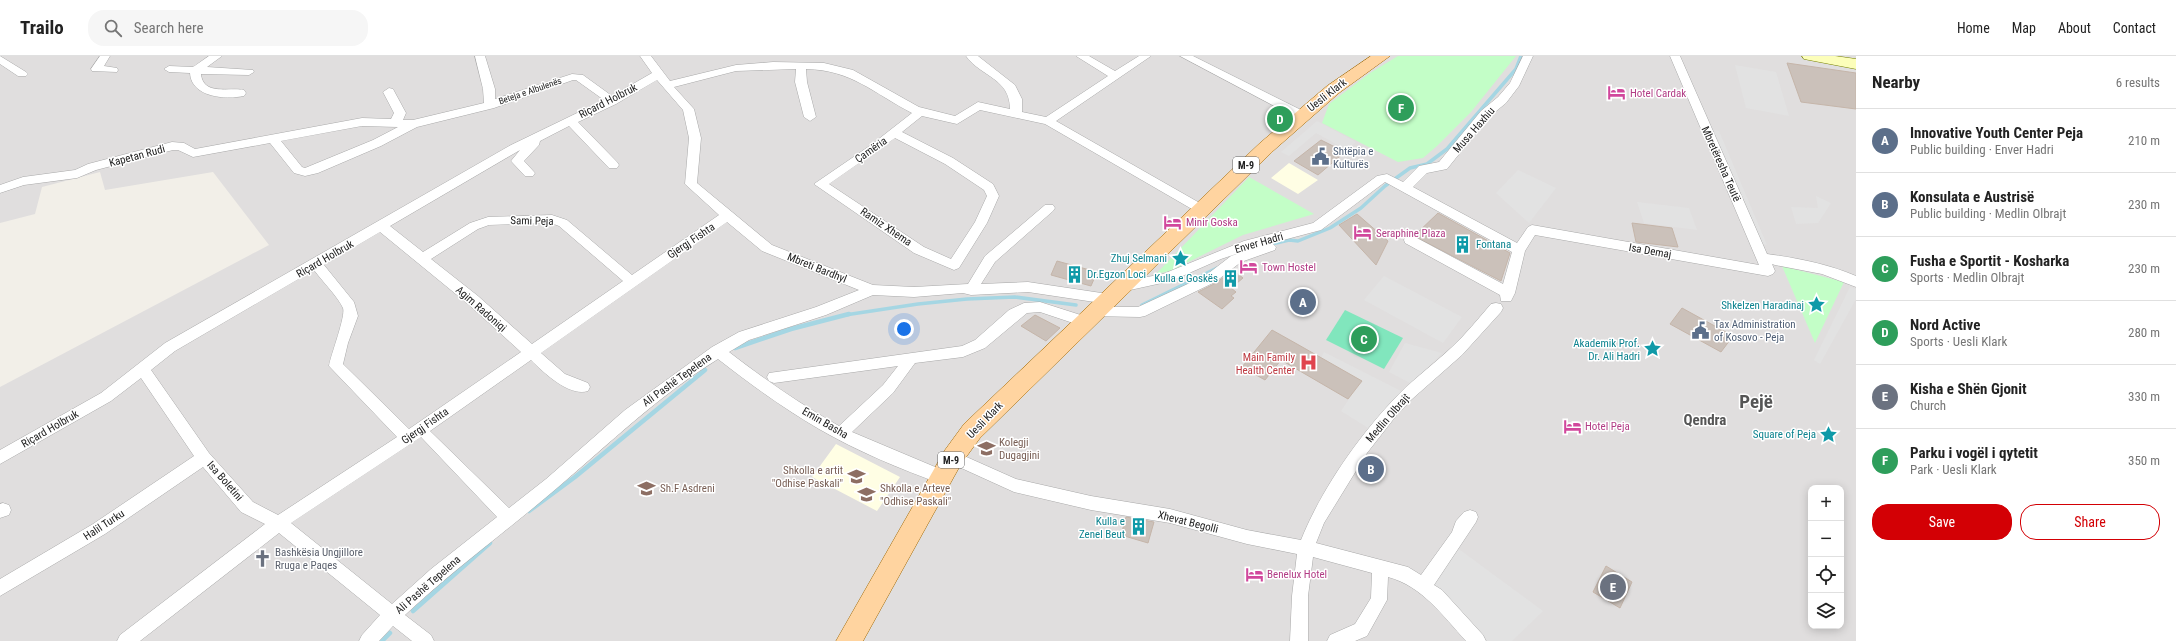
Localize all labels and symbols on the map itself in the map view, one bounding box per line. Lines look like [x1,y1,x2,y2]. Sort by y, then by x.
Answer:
street label: Beteja e Albulenës [497,76,563,106]
street label: Uesli Klark [1305,76,1349,114]
street label: Riçard Holbruk [577,81,639,121]
hotel icon: Hotel Cardak [1607,83,1627,103]
place label: Hotel Cardak [1630,87,1686,100]
pin: F [1388,93,1414,123]
pin: D [1267,104,1293,134]
street label: Musa Haxhiu [1451,104,1497,156]
street label: Mbretëresha Teutë [1699,124,1743,204]
street label: Çamëria [852,134,890,166]
street label: Kapetan Rudi [108,142,166,170]
place label: Shtëpia e Kulturës [1333,145,1373,171]
public building icon: Shtëpia e Kulturës [1310,147,1330,167]
road number: M-9 [1233,157,1259,173]
street label: Ramiz Xhema [858,205,914,249]
hotel icon: Minir Goska [1163,212,1183,232]
street label: Sami Peja [510,214,554,228]
place label: Minir Goska [1186,216,1238,229]
street label: Gjergj Fishta [665,220,717,262]
hotel icon: Seraphine Plaza [1353,223,1373,243]
place label: Seraphine Plaza [1376,227,1446,240]
street label: Enver Hadri [1233,230,1285,256]
building icon: Fontana [1453,234,1473,254]
street label: Riçard Holbruk [294,237,356,281]
place label: Fontana [1476,238,1511,251]
street label: Isa Demaj [1628,241,1672,261]
place icon: Zhuj Selmani [1170,248,1190,268]
street label: Mbreti Bardhyl [785,250,849,286]
place label: Zhuj Selmani [1111,252,1167,265]
hotel icon: Town Hostel [1239,257,1259,277]
place label: Town Hostel [1262,261,1316,274]
building icon: Dr.Egzon Loci [1064,264,1084,284]
place label: Dr.Egzon Loci [1087,268,1146,281]
building icon: Kulla e Goskës [1221,268,1241,288]
place label: Kulla e Goskës [1154,272,1218,285]
street label: Agim Radoniqi [453,283,509,335]
pin: A [1290,287,1316,317]
place icon: Shkelzen Haradinaj [1807,295,1827,315]
place label: Shkelzen Haradinaj [1721,299,1804,312]
place label: Tax Administration of Kosovo - Peja [1714,318,1796,344]
your location [894,319,914,339]
public building icon: Tax Administration of Kosovo - Peja [1691,320,1711,340]
pin: C [1351,324,1377,354]
place label: Akademik Prof. Dr. Ali Hadri [1573,337,1640,363]
place icon: Akademik Prof. Dr. Ali Hadri [1643,339,1663,359]
street label: Ali Pashë Tepelena [640,351,714,409]
place label: Main Family Health Center [1236,351,1296,377]
hospital icon: Main Family Health Center [1298,353,1318,373]
district label: Pejë [1739,390,1773,413]
street label: Medlin Olbrajt [1363,391,1413,445]
street label: Uesli Klark [964,399,1006,441]
street label: Gjergj Fishta [399,405,451,447]
street label: Emin Basha [800,405,850,441]
street label: Riçard Holbruk [19,407,81,451]
district label: Qendra [1684,411,1726,429]
hotel icon: Hotel Peja [1562,416,1582,436]
place label: Hotel Peja [1585,420,1630,433]
place icon: Square of Peja [1819,424,1839,444]
place label: Square of Peja [1753,428,1816,441]
place label: Kolegji Dugagjini [999,436,1040,462]
school or university icon: Kolegji Dugagjini [976,438,996,458]
road number: M-9 [938,452,964,468]
pin: B [1358,454,1384,484]
street label: Isa Boletini [204,458,246,504]
place label: Shkolla e artit "Odhise Paskali" [772,464,843,490]
school or university icon: Shkolla e artit "Odhise Paskali" [846,466,866,486]
school or university icon: Sh.F Asdreni [637,478,657,498]
place label: Sh.F Asdreni [660,482,715,495]
place label: Shkolla e Arteve "Odhise Paskali" [880,482,951,508]
school or university icon: Shkolla e Arteve "Odhise Paskali" [857,484,877,504]
street label: Halil Turku [81,507,127,543]
street label: Xhevat Begolli [1156,508,1220,536]
place label: Kulla e Zenel Beut [1079,515,1125,541]
building icon: Kulla e Zenel Beut [1128,517,1148,537]
place label: Bashkësia Ungjillore Rruga e Paqes [275,546,363,572]
church icon: Bashkësia Ungjillore Rruga e Paqes [252,548,272,568]
street label: Ali Pashë Tepelena [393,553,463,617]
hotel icon: Benelux Hotel [1244,564,1264,584]
place label: Benelux Hotel [1267,568,1327,581]
pin: E [1600,572,1626,602]

